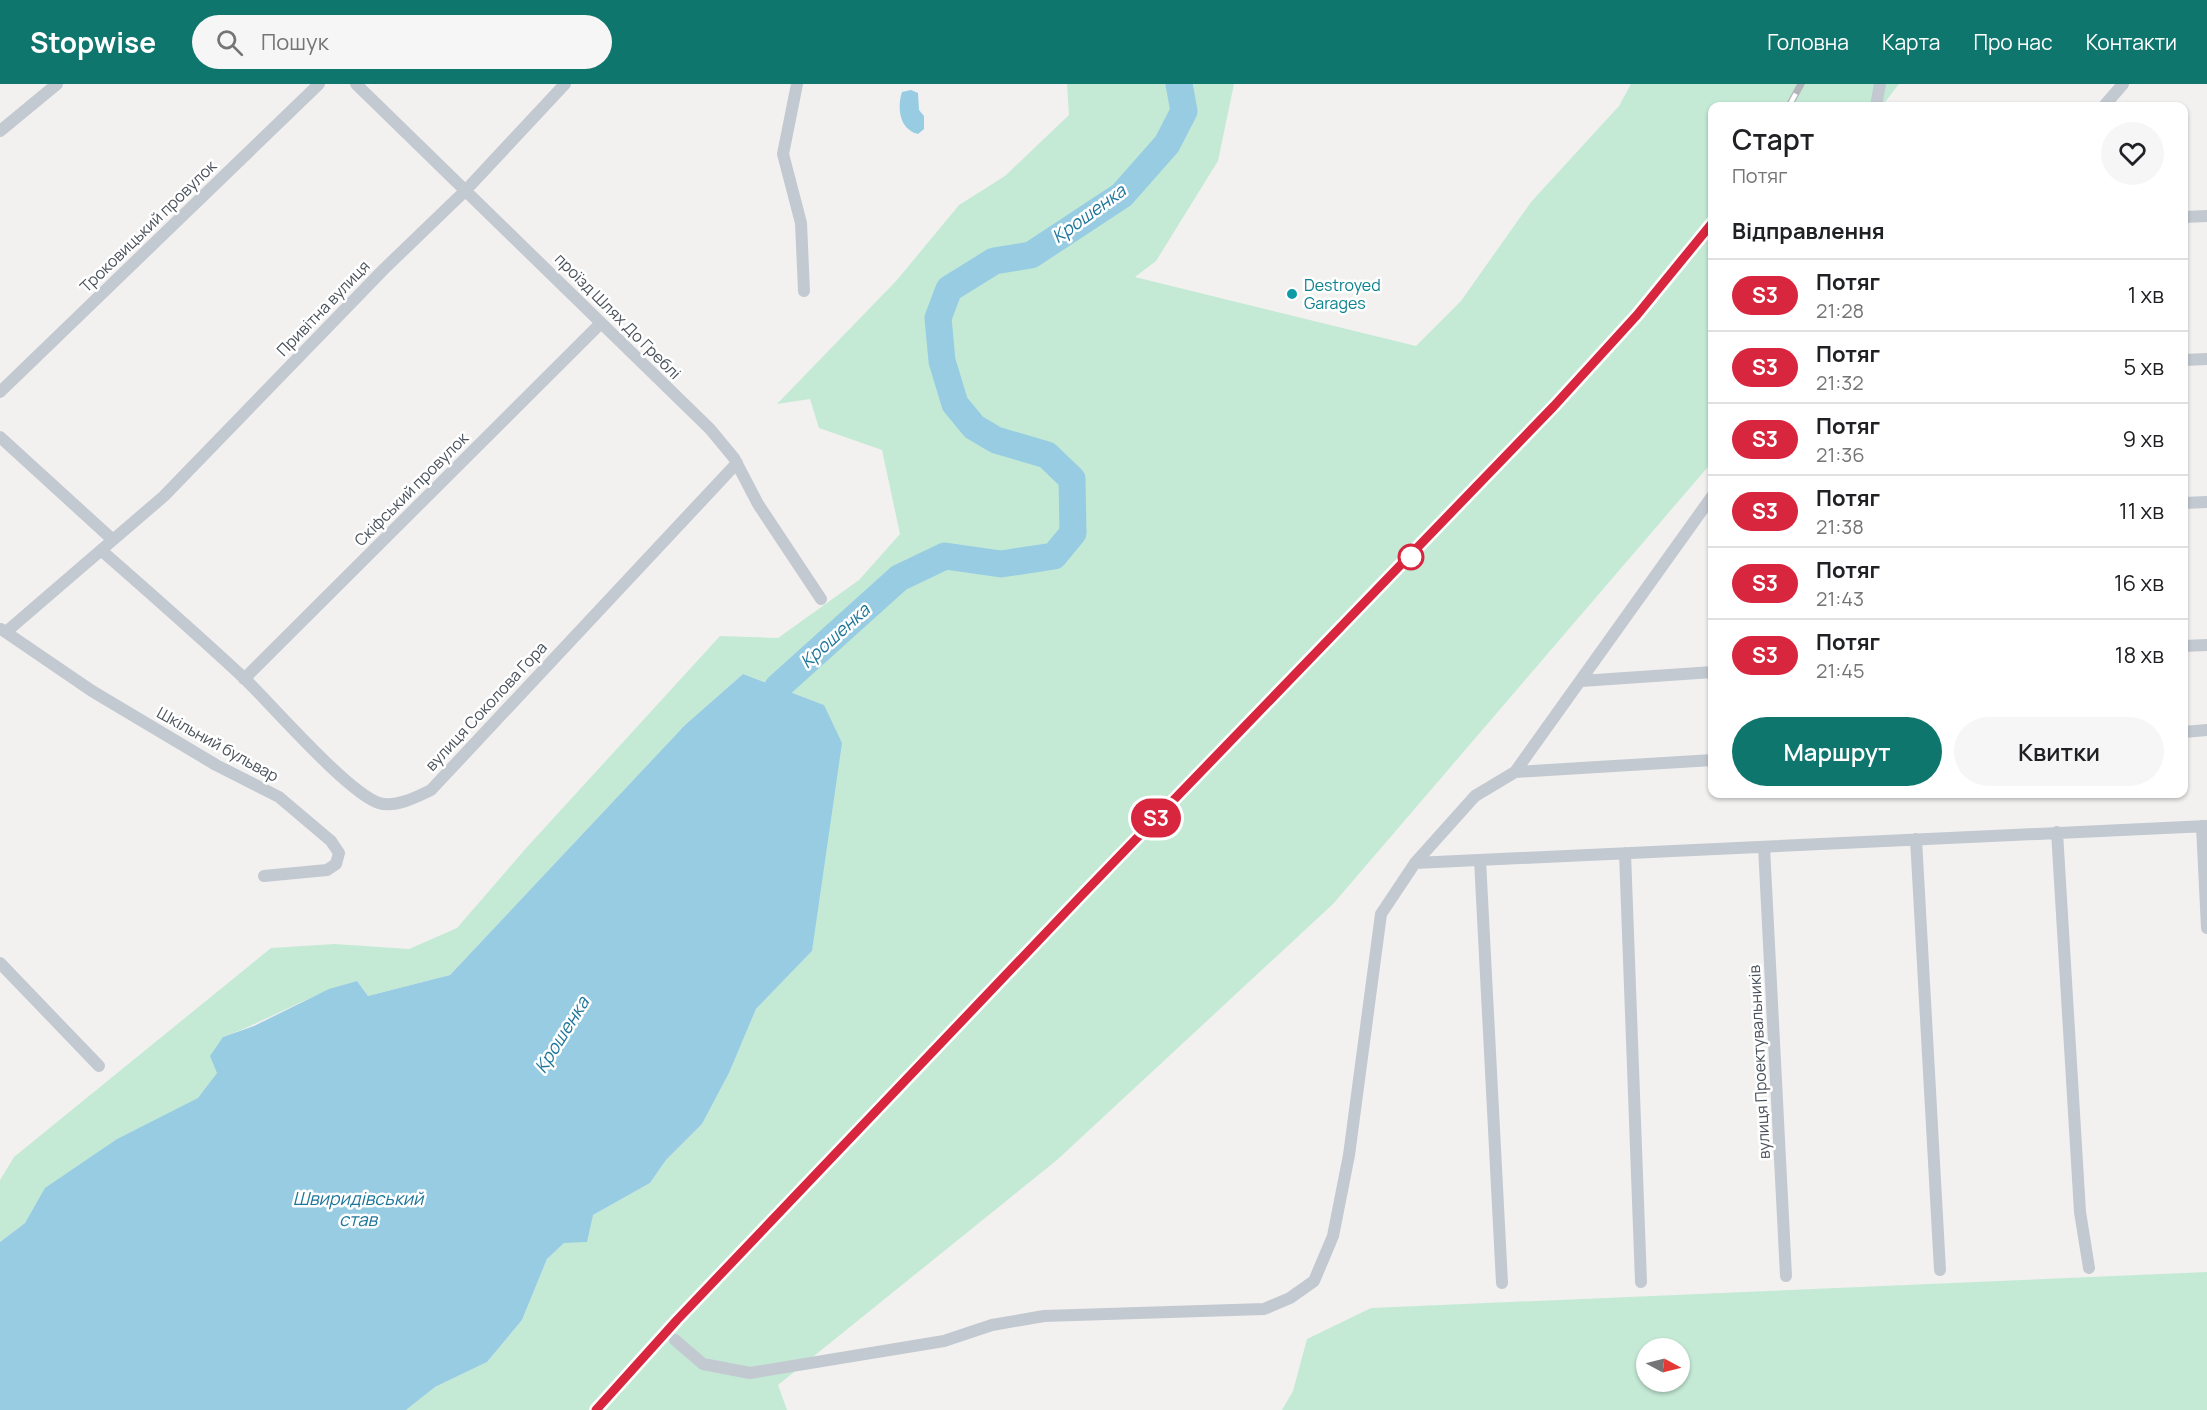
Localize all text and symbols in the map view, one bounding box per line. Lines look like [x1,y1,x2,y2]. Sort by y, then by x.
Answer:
search box [192,15,612,69]
text: Stopwise [30,23,156,61]
icon: search [213,26,246,59]
text: Пошук [261,27,329,57]
text: Головна [1767,28,1849,56]
text: Карта [1882,28,1940,56]
text: Про нас [1973,28,2053,56]
text: Контакти [2086,28,2177,56]
text: Старт [1732,120,1814,158]
button: heart [2101,122,2164,185]
street label: Троковицький провулок [75,154,222,297]
text: Потяг [1732,162,1787,189]
water label: Крошенка [1047,178,1131,248]
text: Відправлення [1732,216,1885,246]
street label: проїзд Шлях До Греблі [550,248,686,384]
street label: Привітна вулиця [272,255,374,361]
text: Потяг [1816,267,1880,297]
place label: Destroyed Garages [1304,274,1381,314]
text: 1 хв [2128,280,2164,310]
text: S3 [1752,281,1778,309]
marker: Destroyed Garages [1285,287,1299,301]
text: 21:28 [1816,297,1864,324]
text: Потяг [1816,339,1880,369]
text: 5 хв [2124,352,2164,382]
text: S3 [1752,353,1778,381]
text: 21:32 [1816,369,1864,396]
text: Потяг [1816,411,1880,441]
text: 9 хв [2123,424,2164,454]
text: S3 [1752,425,1778,453]
street label: Скіфський провулок [349,426,474,551]
text: 21:36 [1816,441,1865,468]
text: Потяг [1816,483,1880,513]
text: 11 хв [2119,496,2164,526]
text: S3 [1752,497,1778,525]
text: 21:38 [1816,513,1864,540]
unlabelled marker [1398,544,1424,570]
text: Потяг [1816,555,1880,585]
text: 16 хв [2114,568,2164,598]
text: S3 [1752,569,1778,597]
text: 21:43 [1816,585,1864,612]
water label: Крошенка [794,597,875,673]
text: Потяг [1816,627,1880,657]
street label: вулиця Соколова Гора [420,637,552,775]
text: 18 хв [2115,640,2164,670]
text: S3 [1752,641,1778,669]
text: 21:45 [1816,657,1865,684]
street label: Шкільний бульвар [153,701,283,787]
button: Маршрут [1732,717,1942,786]
button: Квитки [1954,717,2164,786]
line badge: S3 [1129,798,1183,838]
text: S3 [1143,804,1169,832]
street label: вулиця Проектувальників [1743,964,1775,1160]
water label: Крошенка [528,991,595,1077]
water label: Швиридівський став [293,1186,425,1231]
north arrow [1636,1338,1690,1392]
map controls [1636,1338,1690,1392]

